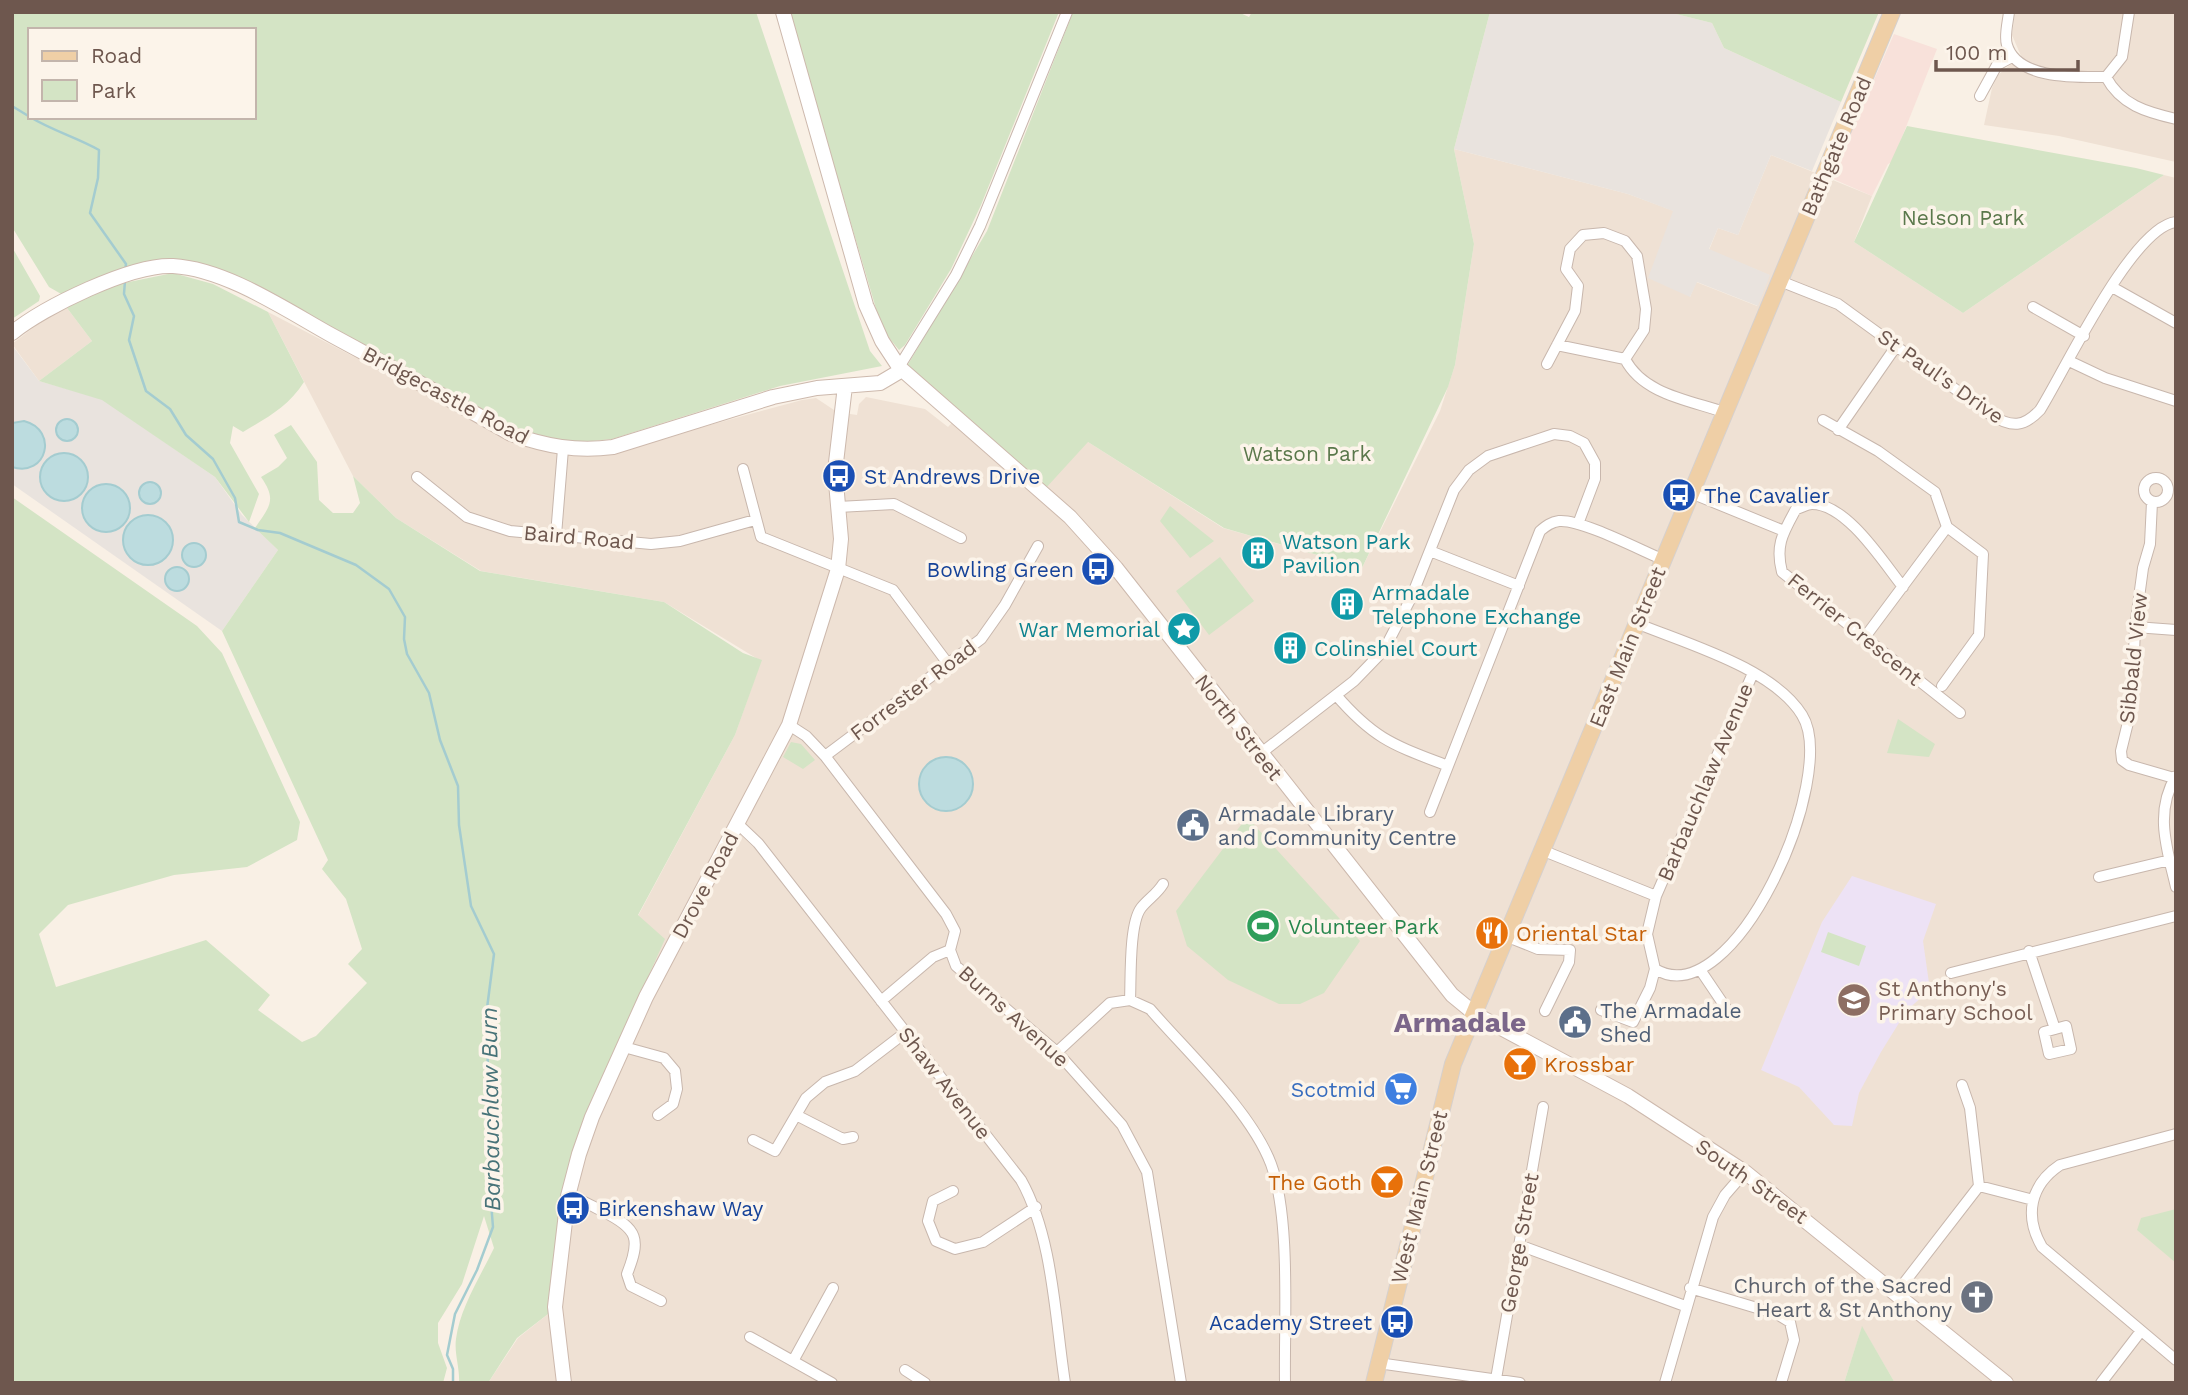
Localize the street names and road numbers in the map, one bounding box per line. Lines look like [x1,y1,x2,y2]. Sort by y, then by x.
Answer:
street label: Bathgate Road [1795,73,1877,219]
street label: St Paul's Drive [1873,323,2009,429]
street label: Bridgecastle Road [359,341,533,449]
street label: Baird Road [523,520,635,554]
street label: East Main Street [1583,563,1671,731]
street label: Ferrier Crescent [1783,567,1927,691]
street label: Sibbald View [2114,591,2152,725]
street label: Forrester Road [845,634,981,746]
street label: North Street [1190,669,1288,785]
street label: Barbauchlaw Avenue [1652,679,1758,885]
street label: Drove Road [666,827,744,943]
street label: Burns Avenue [954,960,1074,1072]
street label: Shaw Avenue [893,1022,997,1144]
street label: West Main Street [1385,1108,1453,1286]
street label: South Street [1691,1133,1813,1229]
street label: George Street [1494,1171,1544,1315]

